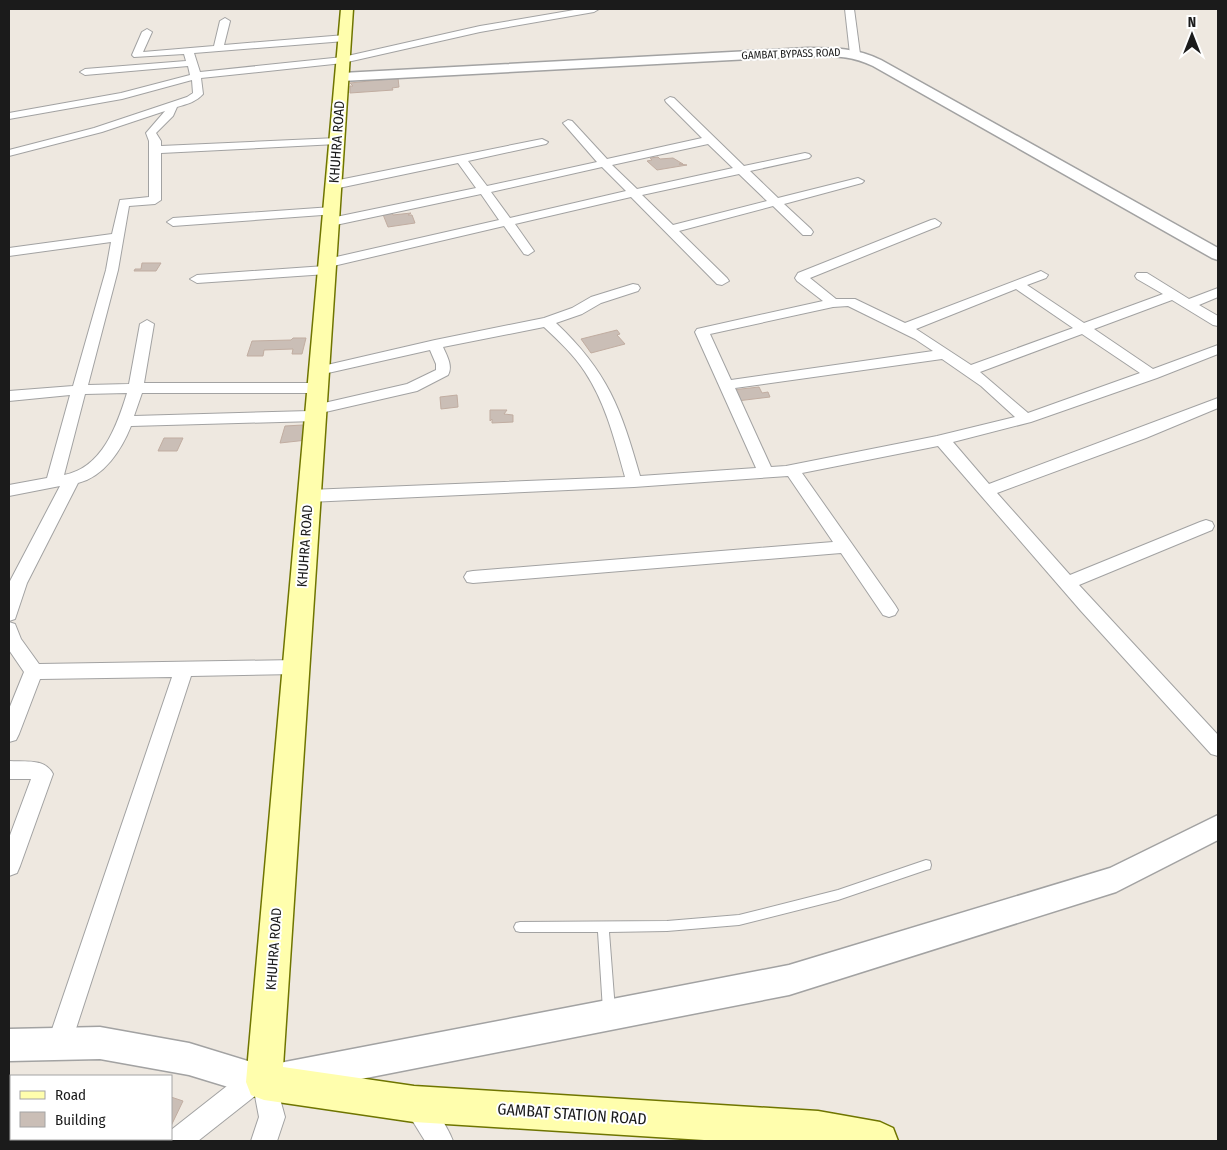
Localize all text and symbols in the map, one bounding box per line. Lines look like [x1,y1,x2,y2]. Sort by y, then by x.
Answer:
north arrow [1167,10,1217,60]
text: N [1188,14,1196,31]
street label: GAMBAT BYPASS ROAD [741,46,841,62]
street label: KHUHRA ROAD [326,100,348,184]
street label: KHUHRA ROAD [294,504,316,588]
street label: KHUHRA ROAD [263,907,285,991]
legend [10,1075,172,1140]
text: Road [55,1086,86,1104]
street label: GAMBAT STATION ROAD [497,1099,647,1129]
text: Building [55,1111,106,1129]

